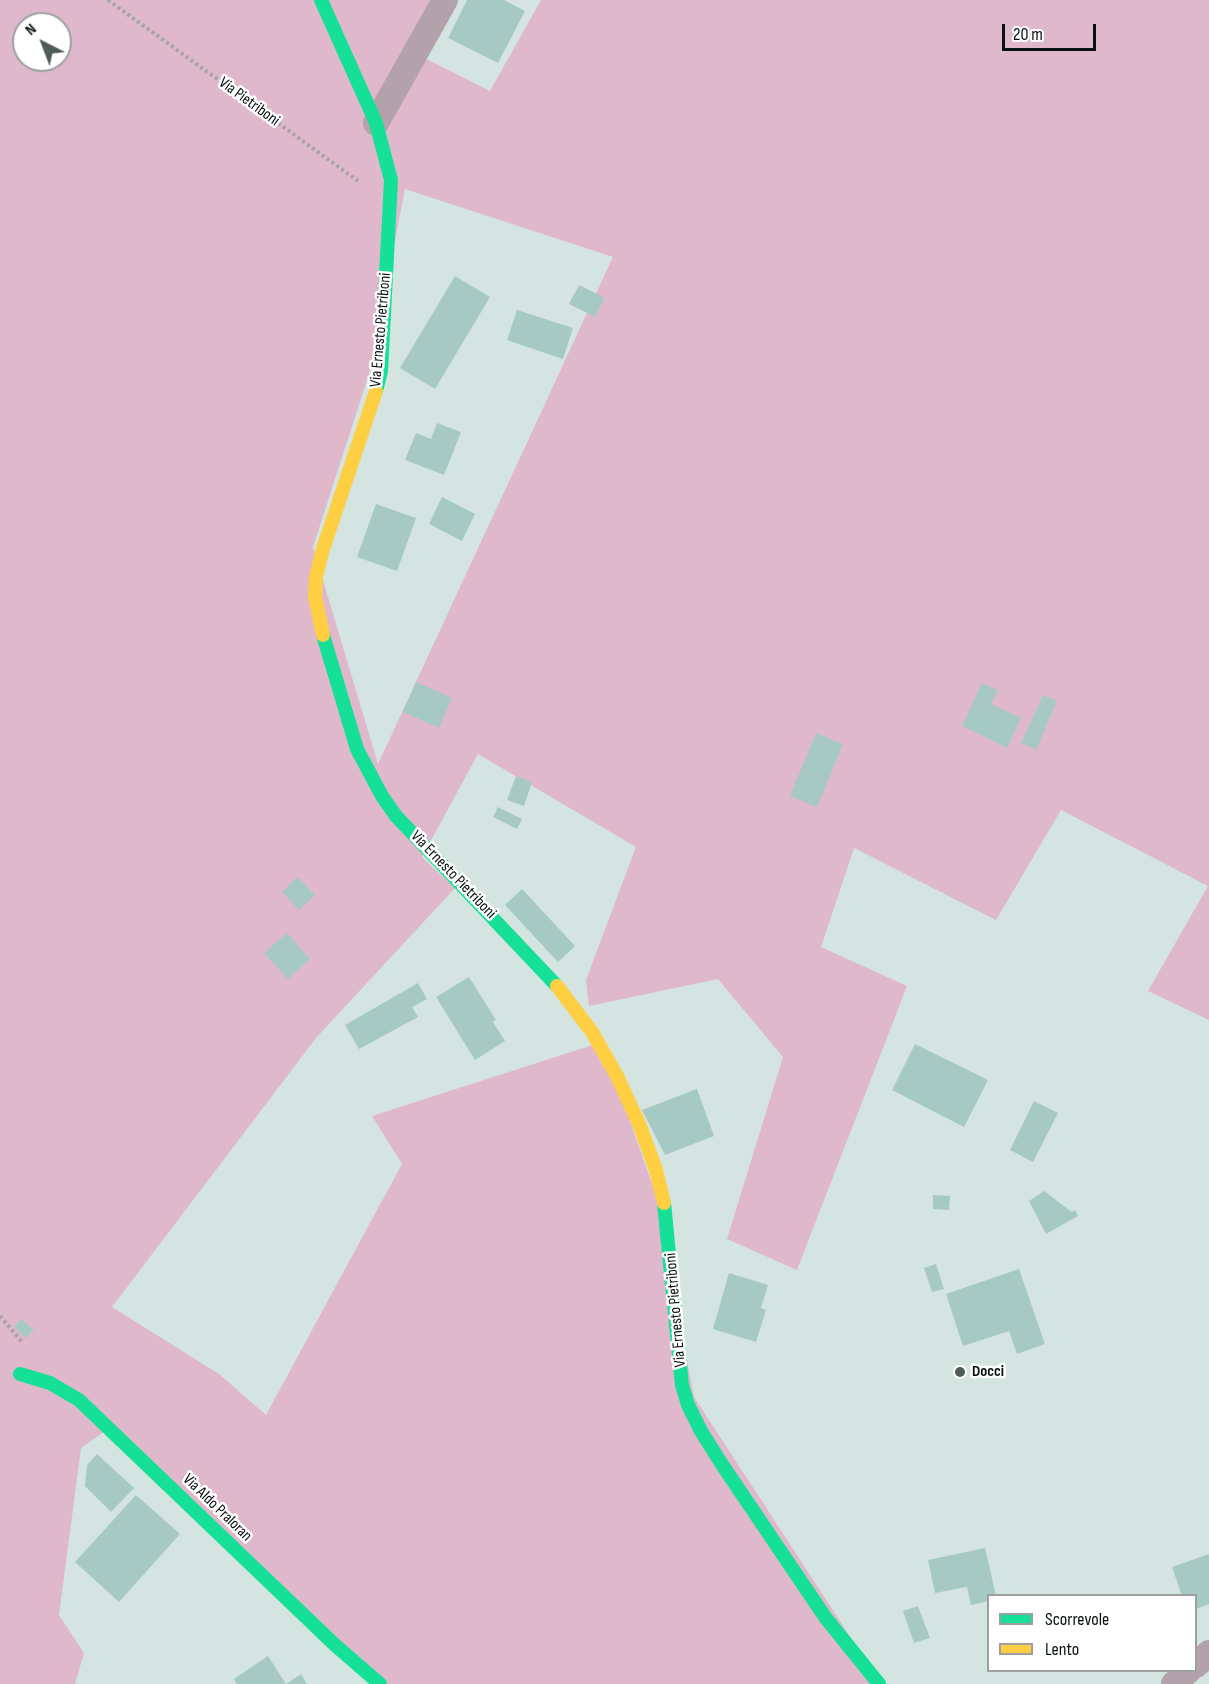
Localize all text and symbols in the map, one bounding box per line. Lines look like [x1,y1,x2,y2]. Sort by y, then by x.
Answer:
north arrow [12,12,72,72]
scale bar [1005,12,1100,50]
text: N [21,20,40,40]
text: 20 m [1013,24,1043,45]
street label: Via Pietriboni [215,74,283,130]
street label: Via Ernesto Pietriboni [366,272,396,388]
street label: Via Ernesto Pietriboni [406,827,500,923]
street label: Via Ernesto Pietriboni [661,1252,691,1368]
place label: Docci [972,1362,1004,1382]
marker: Docci [953,1365,967,1379]
street label: Via Aldo Praloran [178,1470,256,1546]
legend [987,1594,1197,1672]
text: Scorrevole [1045,1609,1109,1630]
text: Lento [1045,1639,1079,1660]

